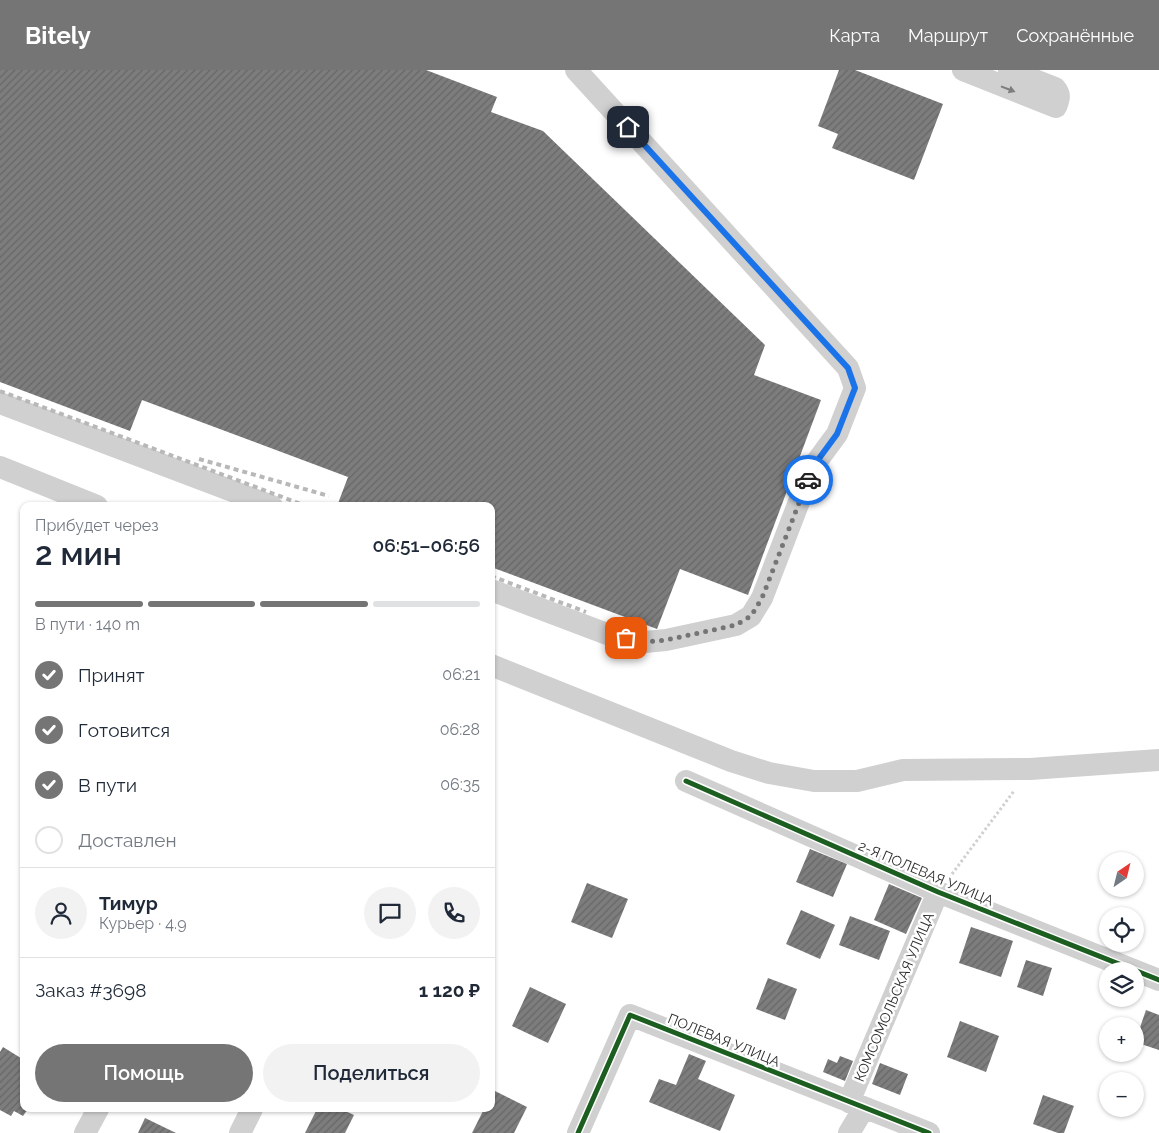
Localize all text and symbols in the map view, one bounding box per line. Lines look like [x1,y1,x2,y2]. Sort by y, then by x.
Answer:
text: Bitely [25,21,91,50]
text: Карта [829,25,880,46]
text: Маршрут [908,25,988,46]
text: Сохранённые [1016,25,1134,46]
one-way arrow [1001,85,1015,93]
pin [607,106,649,148]
icon: home [614,113,642,141]
courier [783,455,833,505]
icon: car [794,466,822,494]
text: Прибудет через [35,516,159,535]
text: 06:51–06:56 [373,534,480,556]
text: 2 мин [35,535,122,572]
text: В пути · 140 m [35,615,140,634]
pin [605,617,647,659]
icon: bag [612,624,640,652]
icon: check [35,661,63,689]
text: Принят [78,664,145,686]
text: 06:21 [442,665,480,684]
icon: check [35,716,63,744]
text: Готовится [78,719,170,741]
text: 06:28 [440,720,480,739]
icon: check [35,771,63,799]
text: В пути [78,774,137,796]
text: 06:35 [440,775,480,794]
text: Доставлен [78,829,177,851]
street label: 2-Я ПОЛЕВАЯ УЛИЦА [856,837,996,909]
north arrow [1099,852,1144,898]
map controls [1099,852,1144,1117]
button: person [35,887,87,939]
button: chat [364,887,416,939]
button: phone [428,887,480,939]
text: Тимур [99,892,158,914]
button: locate [1099,907,1144,952]
street label: КОМСОМОЛЬСКАЯ УЛИЦА [851,910,937,1084]
text: Курьер · 4.9 [99,914,187,933]
button: layers [1099,962,1144,1007]
text: Заказ #3698 [35,979,146,1001]
text: 1 120 ₽ [419,979,480,1001]
street label: ПОЛЕВАЯ УЛИЦА [666,1010,783,1070]
button: + [1099,1017,1144,1062]
button: Помощь [35,1044,253,1102]
button: Поделиться [263,1044,480,1102]
button: − [1099,1072,1144,1117]

